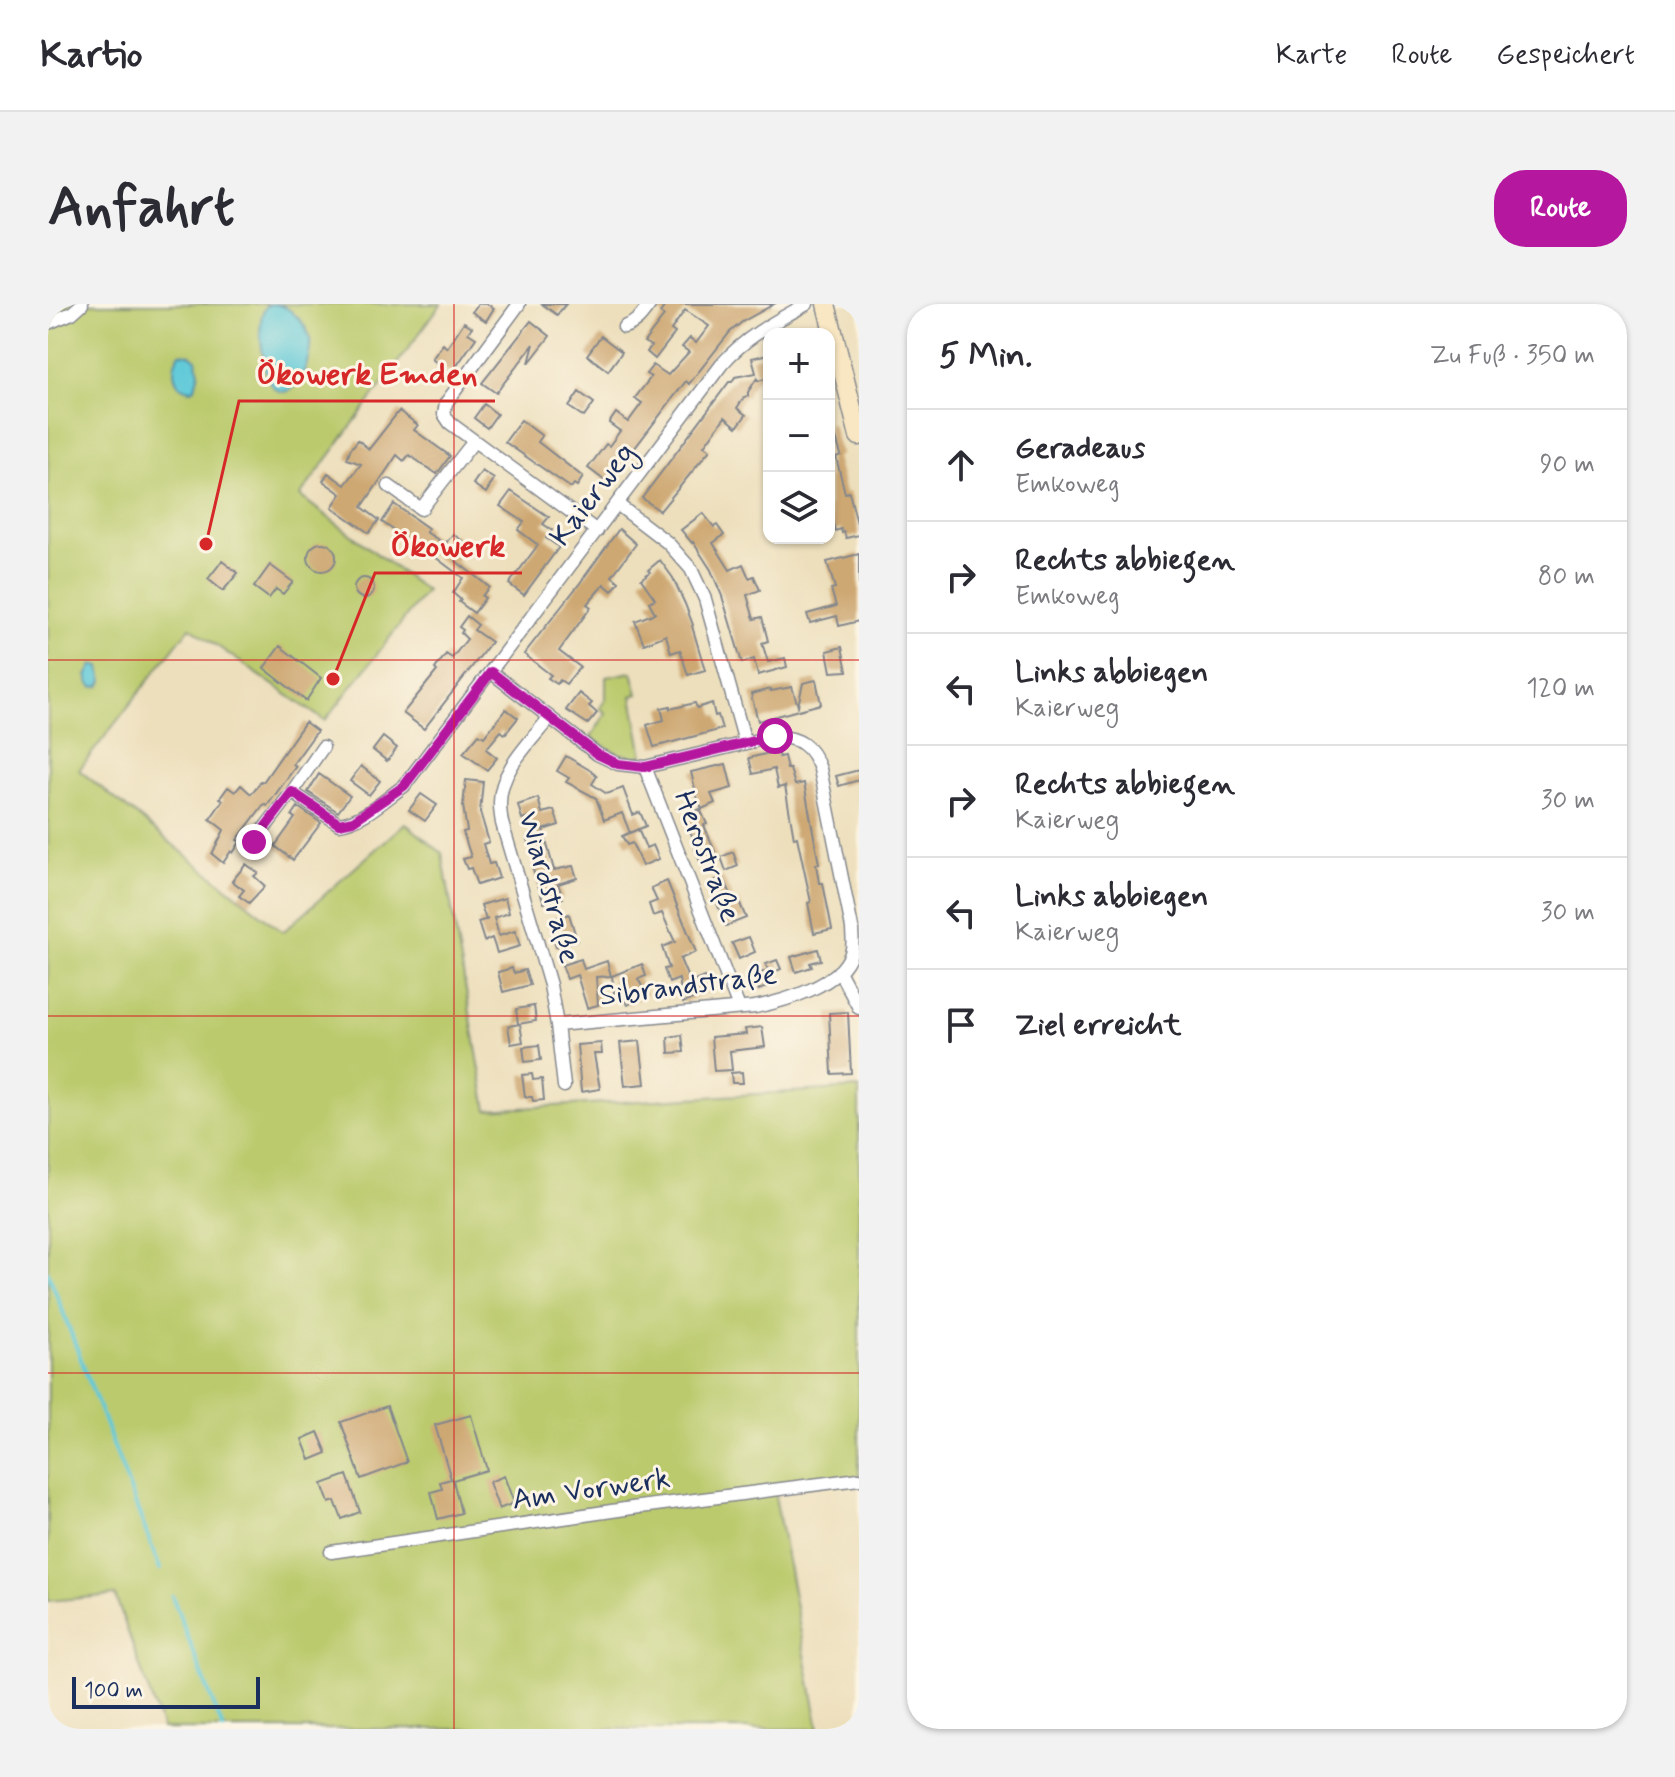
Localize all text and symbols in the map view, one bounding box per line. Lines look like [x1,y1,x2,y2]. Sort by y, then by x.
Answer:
text: Kartio [40,31,143,80]
text: Karte [1276,37,1347,74]
text: Route [1391,37,1452,74]
text: Gespeichert [1496,37,1635,74]
button: Route [1494,170,1627,247]
text: Anfahrt [48,172,235,245]
map controls [763,328,835,544]
button: + [763,328,835,400]
text: 5 Min. [939,334,1032,379]
text: Zu Fuß · 350 m [1430,339,1595,373]
callout: Ökowerk Emden [239,345,495,401]
text: Ökowerk Emden [256,354,478,396]
button: − [763,400,835,472]
text: Geradeaus [1015,429,1145,468]
street label: Kaierweg [541,435,647,556]
icon: ahead [939,443,983,487]
text: 90 m [1540,448,1595,482]
text: Emkoweg [1015,468,1120,502]
button: layers [763,472,835,544]
callout: Ökowerk [375,517,522,573]
text: Ökowerk [390,526,506,568]
text: Rechts abbiegen [1015,541,1235,580]
icon: right [939,555,983,599]
text: 80 m [1538,560,1595,594]
text: Emkoweg [1015,580,1120,614]
text: Links abbiegen [1015,653,1208,692]
icon: left [939,667,983,711]
text: 120 m [1526,672,1595,706]
text: Kaierweg [1015,692,1119,726]
route start [757,718,793,754]
text: Rechts abbiegen [1015,765,1235,804]
icon: right [939,779,983,823]
text: 30 m [1541,784,1595,818]
street label: Herostraße [664,785,749,928]
text: Kaierweg [1015,804,1119,838]
street label: Wiardstraße [508,807,589,968]
route end [236,824,272,860]
text: Links abbiegen [1015,877,1208,916]
icon: left [939,891,983,935]
text: 30 m [1541,896,1595,930]
text: Kaierweg [1015,916,1119,950]
street label: Sibrandstraße [597,955,779,1016]
icon: arrive [939,1003,983,1047]
text: Ziel erreicht [1015,1006,1181,1045]
street label: Am Vorwerk [510,1459,673,1520]
scale bar [72,1673,260,1709]
text: 100 m [84,1677,143,1705]

